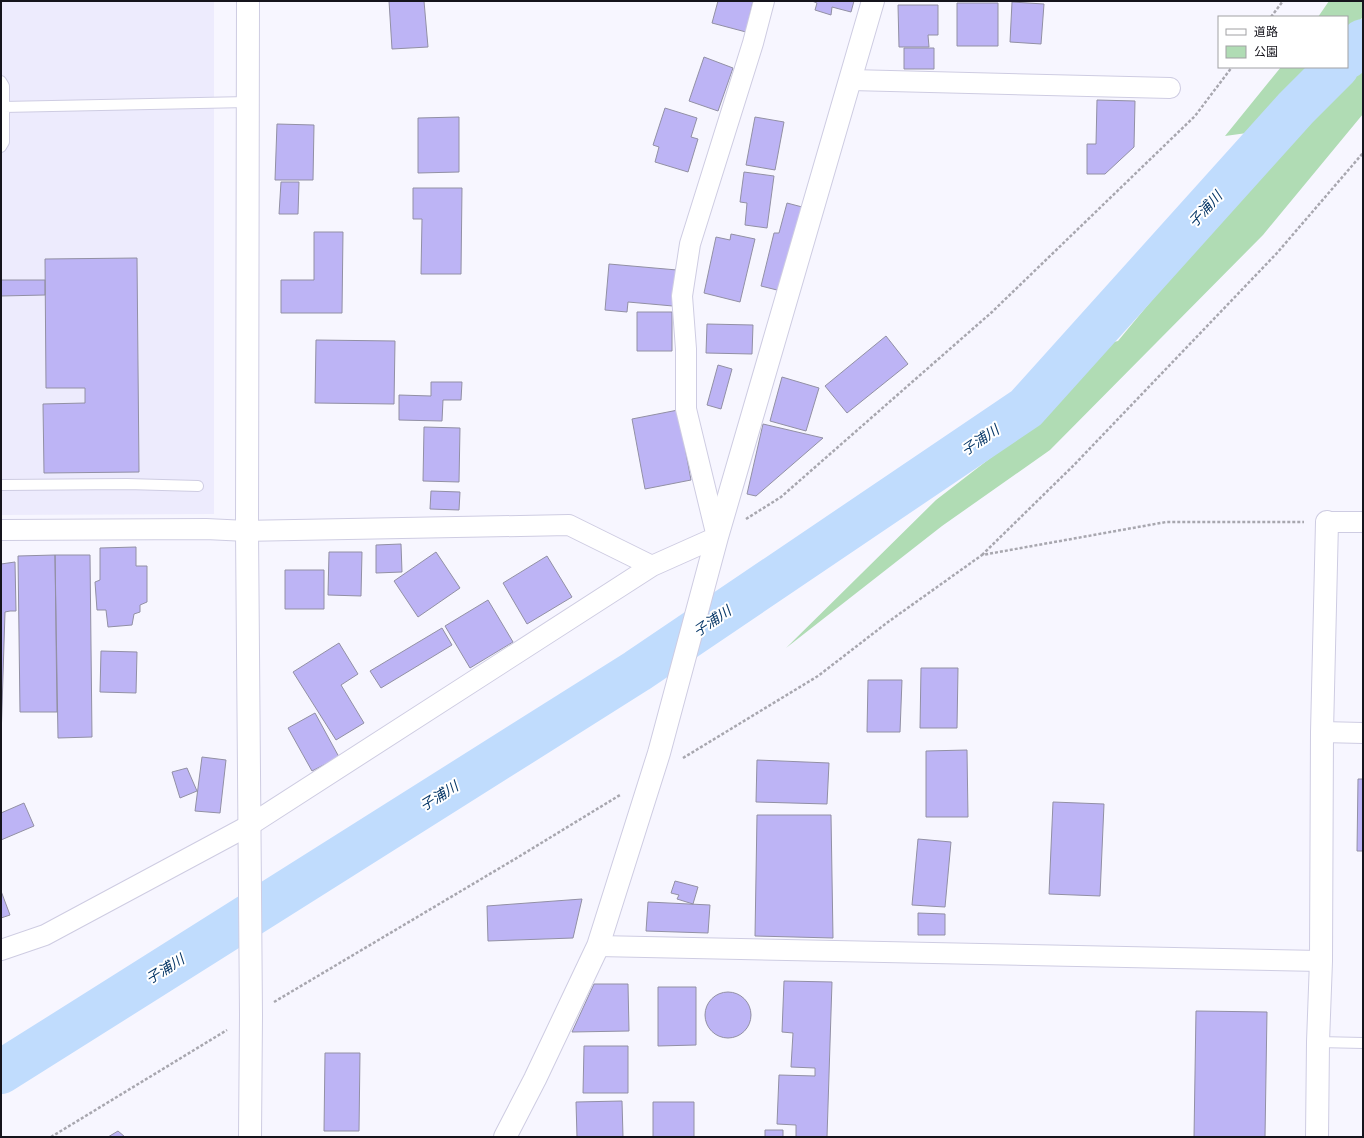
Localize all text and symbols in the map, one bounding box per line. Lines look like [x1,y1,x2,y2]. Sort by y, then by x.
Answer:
legend [1218,16,1348,68]
text: 道路 [1254,25,1278,39]
text: 公園 [1254,45,1278,59]
water label: 子浦川 [1185,187,1226,230]
water label: 子浦川 [958,421,1004,458]
water label: 子浦川 [690,602,736,639]
water label: 子浦川 [417,777,463,814]
water label: 子浦川 [143,950,189,987]

